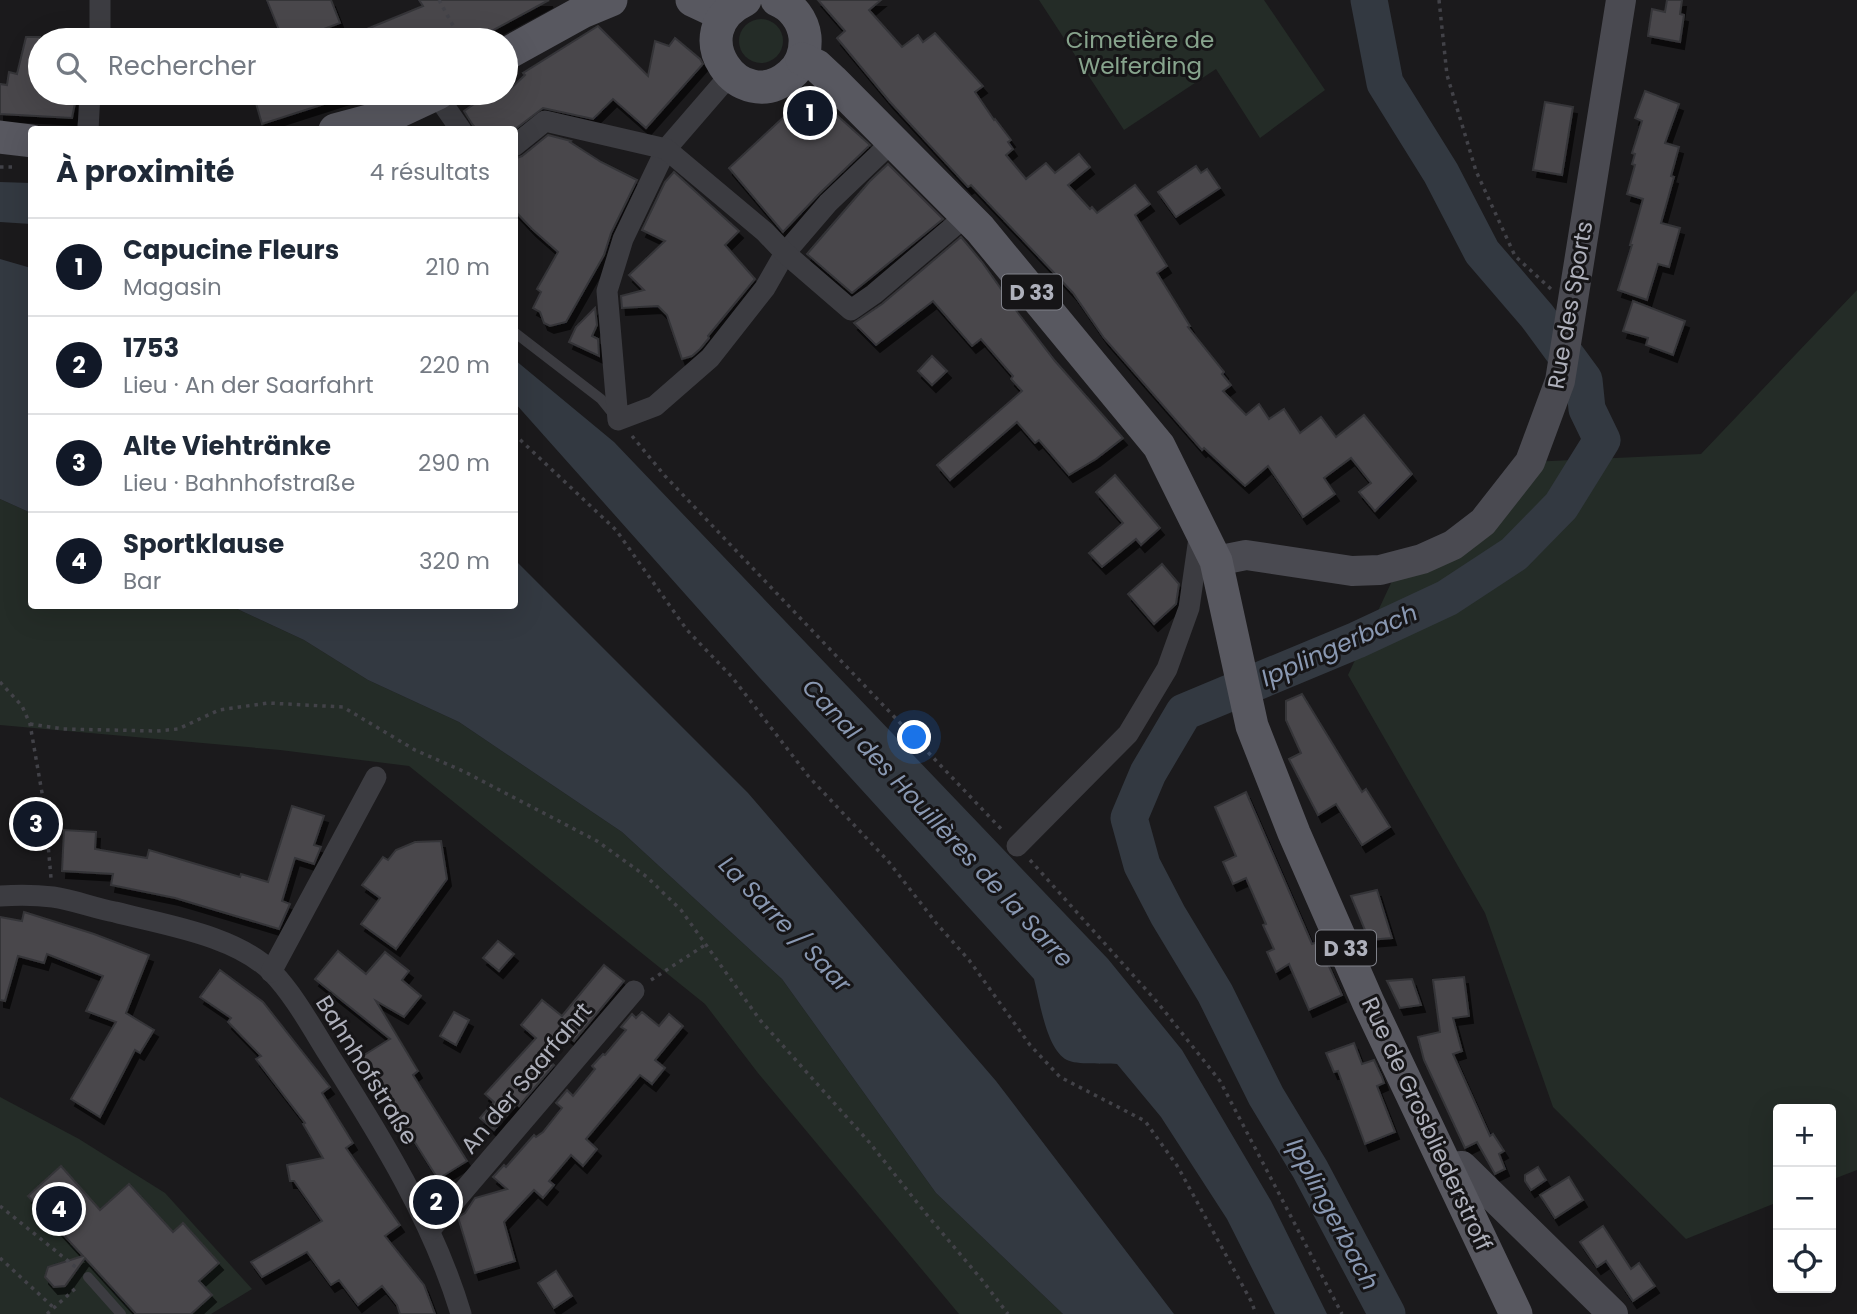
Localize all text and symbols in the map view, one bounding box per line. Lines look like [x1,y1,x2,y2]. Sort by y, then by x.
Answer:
park label: Cimetière de Welferding [1066,24,1214,82]
search box [28,28,518,105]
icon: search [52,48,90,86]
text: Rechercher [108,48,256,84]
pin: 1 [787,87,833,139]
text: À proximité [56,150,235,193]
text: 4 résultats [370,156,490,188]
street label: Rue des Sports [1540,219,1600,391]
text: Capucine Fleurs [123,232,339,268]
text: 1 [75,251,83,283]
text: 210 m [425,251,490,283]
text: Magasin [123,271,222,303]
road number: D 33 [1002,274,1062,310]
text: 1753 [123,330,179,366]
text: 2 [72,349,86,381]
text: 220 m [419,349,490,381]
text: Lieu · An der Saarfahrt [123,369,374,401]
text: Alte Viehtränke [123,428,331,464]
text: 3 [72,447,86,479]
text: 290 m [418,447,490,479]
text: Lieu · Bahnhofstraße [123,467,355,499]
text: Sportklause [123,526,284,562]
text: 4 [71,545,87,577]
text: 320 m [419,545,490,577]
text: Bar [123,565,161,597]
water label: Ipplingerbach [1256,596,1422,694]
water label: Canal des Houillères de la Sarre [795,671,1081,975]
your location [897,720,931,754]
pin: 3 [13,798,59,850]
water label: La Sarre / Saar [711,849,859,1000]
road number: D 33 [1316,930,1376,965]
street label: Bahnhofstraße [308,989,426,1151]
street label: Rue de Grosbliederstroff [1354,992,1500,1256]
street label: An der Saarfahrt [453,995,599,1161]
map controls [1773,1104,1836,1293]
button: + [1773,1104,1836,1167]
water label: Ipplingerbach [1279,1132,1387,1296]
button: − [1773,1167,1836,1230]
pin: 2 [413,1176,459,1228]
pin: 4 [36,1183,82,1235]
button: locate [1773,1230,1836,1293]

